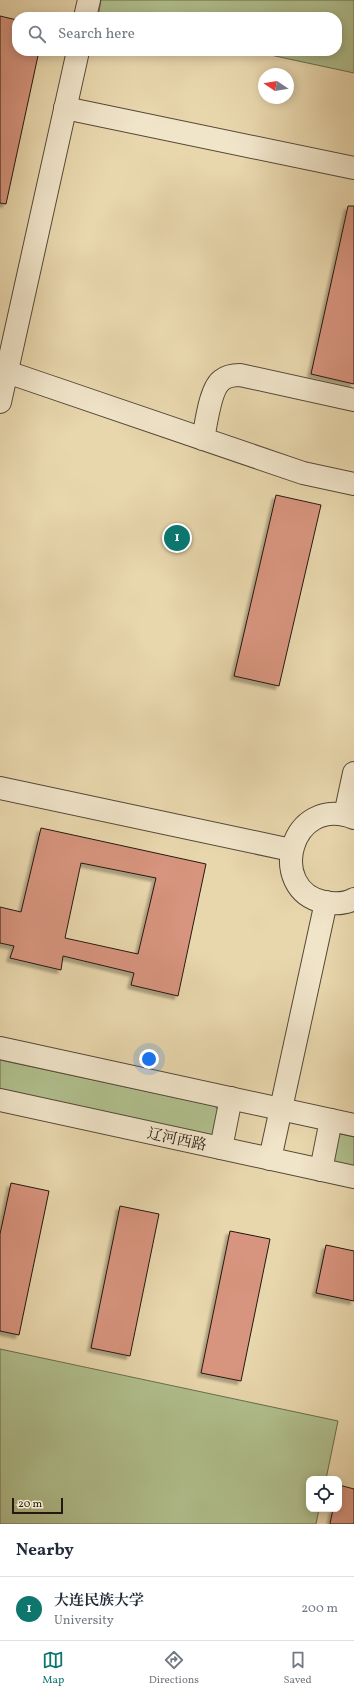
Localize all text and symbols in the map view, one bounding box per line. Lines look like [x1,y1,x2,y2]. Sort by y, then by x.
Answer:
search box [12,12,342,56]
icon: search [26,23,48,45]
text: Search here [58,24,135,45]
north arrow [258,68,294,104]
pin: 1 [164,523,190,553]
your location [139,1049,159,1069]
street label: 辽河西路 [145,1124,208,1157]
map controls [306,1476,342,1512]
button: locate [306,1476,342,1512]
scale bar [12,1496,63,1515]
text: 20 m [18,1497,42,1512]
text: Nearby [16,1539,74,1562]
text: 大连民族大学 [54,1591,144,1612]
text: 1 [26,1600,32,1618]
text: 200 m [301,1600,338,1618]
text: University [54,1612,114,1630]
tab: Map [42,1649,64,1688]
tab: Directions [149,1649,199,1688]
tab: Saved [283,1649,312,1688]

